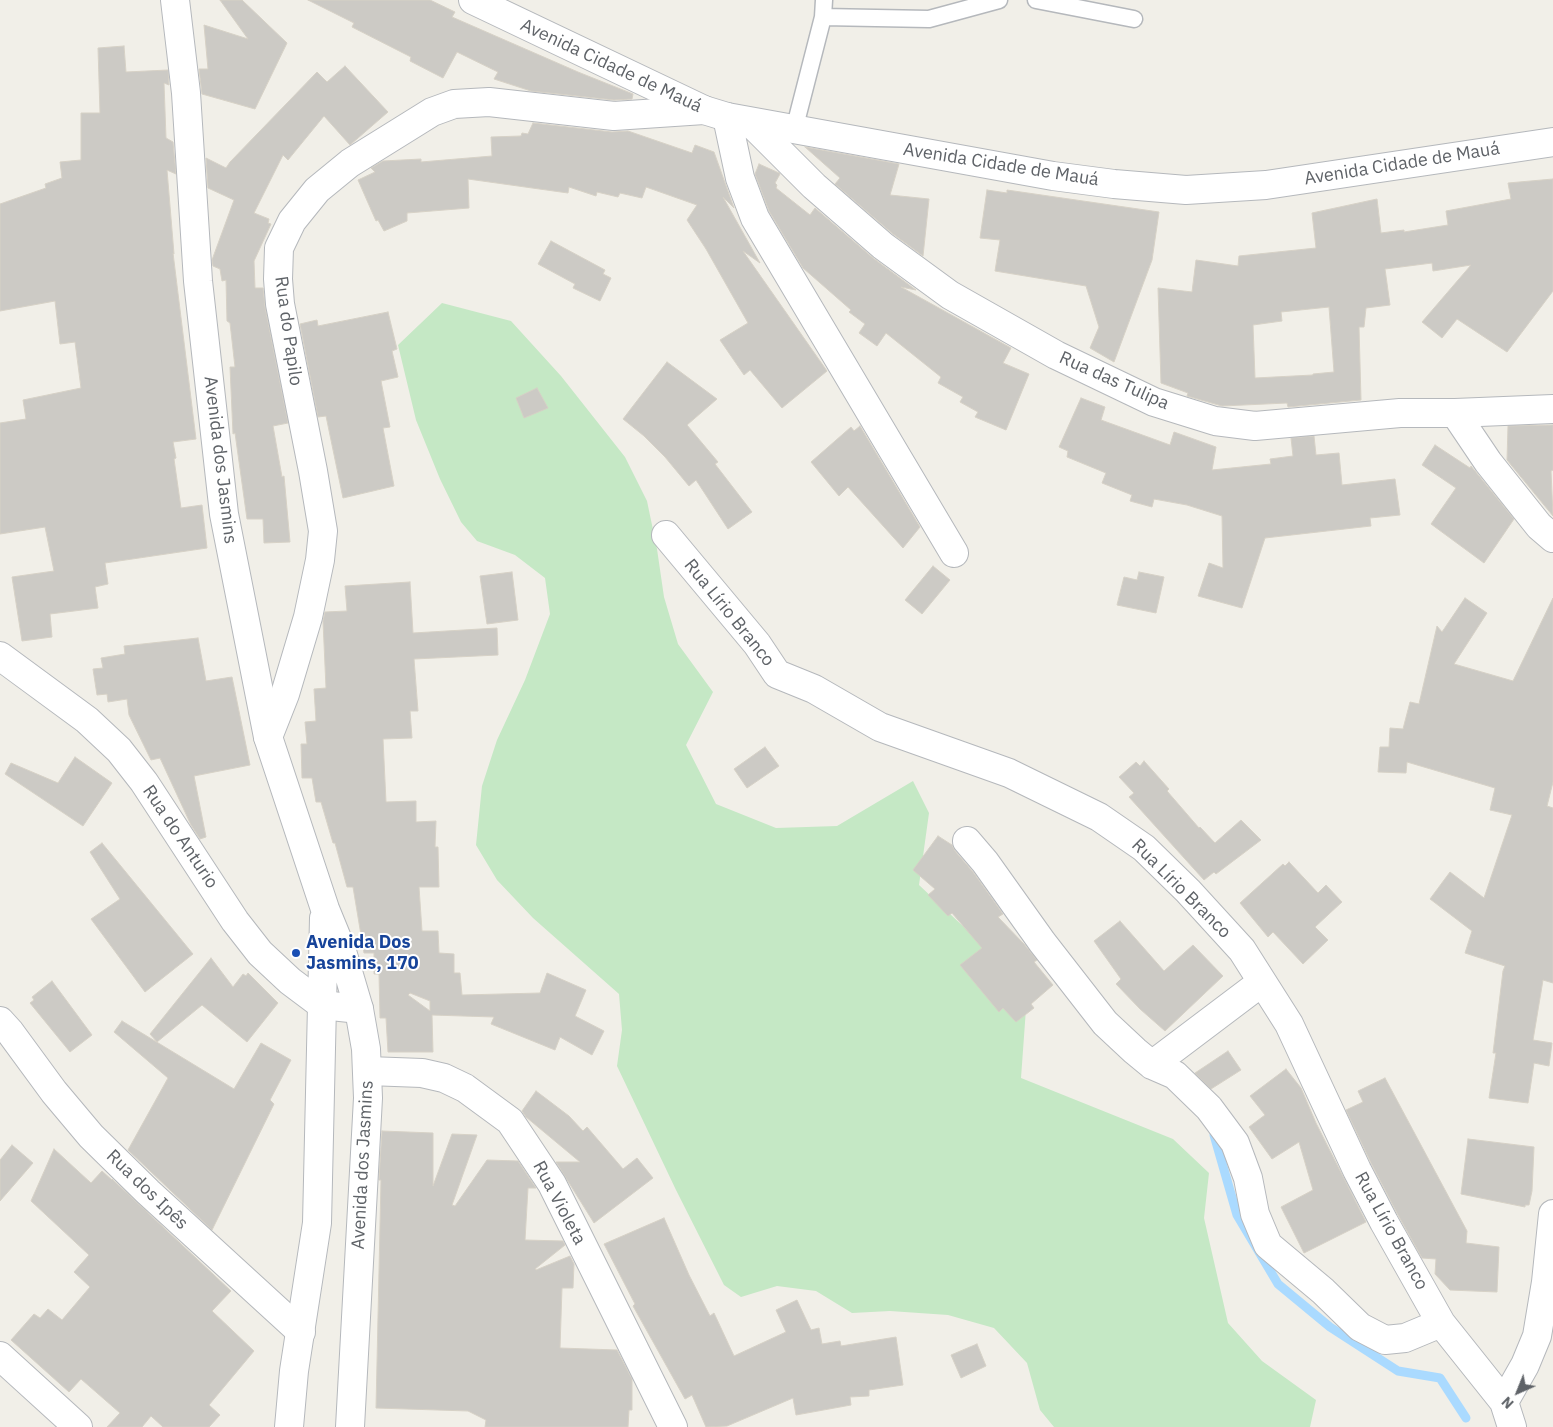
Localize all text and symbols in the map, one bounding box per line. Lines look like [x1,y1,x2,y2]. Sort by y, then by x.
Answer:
street label: Avenida Cidade de Mauá [517,14,705,118]
street label: Avenida Cidade de Mauá [1303,138,1501,190]
street label: Avenida Cidade de Mauá [902,139,1100,191]
street label: Rua do Papilo [270,275,306,387]
street label: Rua das Tulipa [1056,347,1172,415]
street label: Avenida dos Jasmins [199,375,241,545]
street label: Rua Lírio Branco [679,555,779,671]
street label: Rua do Anturio [138,781,222,893]
street label: Rua Lírio Branco [1127,835,1235,943]
place label: Avenida Dos Jasmins, 170 [306,932,418,974]
marker: Avenida Dos Jasmins, 170 [290,947,302,959]
street label: Avenida dos Jasmins [348,1080,378,1250]
street label: Rua dos Ipês [102,1146,192,1234]
street label: Rua Violeta [528,1157,590,1249]
street label: Rua Lírio Branco [1350,1168,1432,1294]
north arrow [1493,1367,1543,1417]
text: N [1498,1393,1517,1413]

